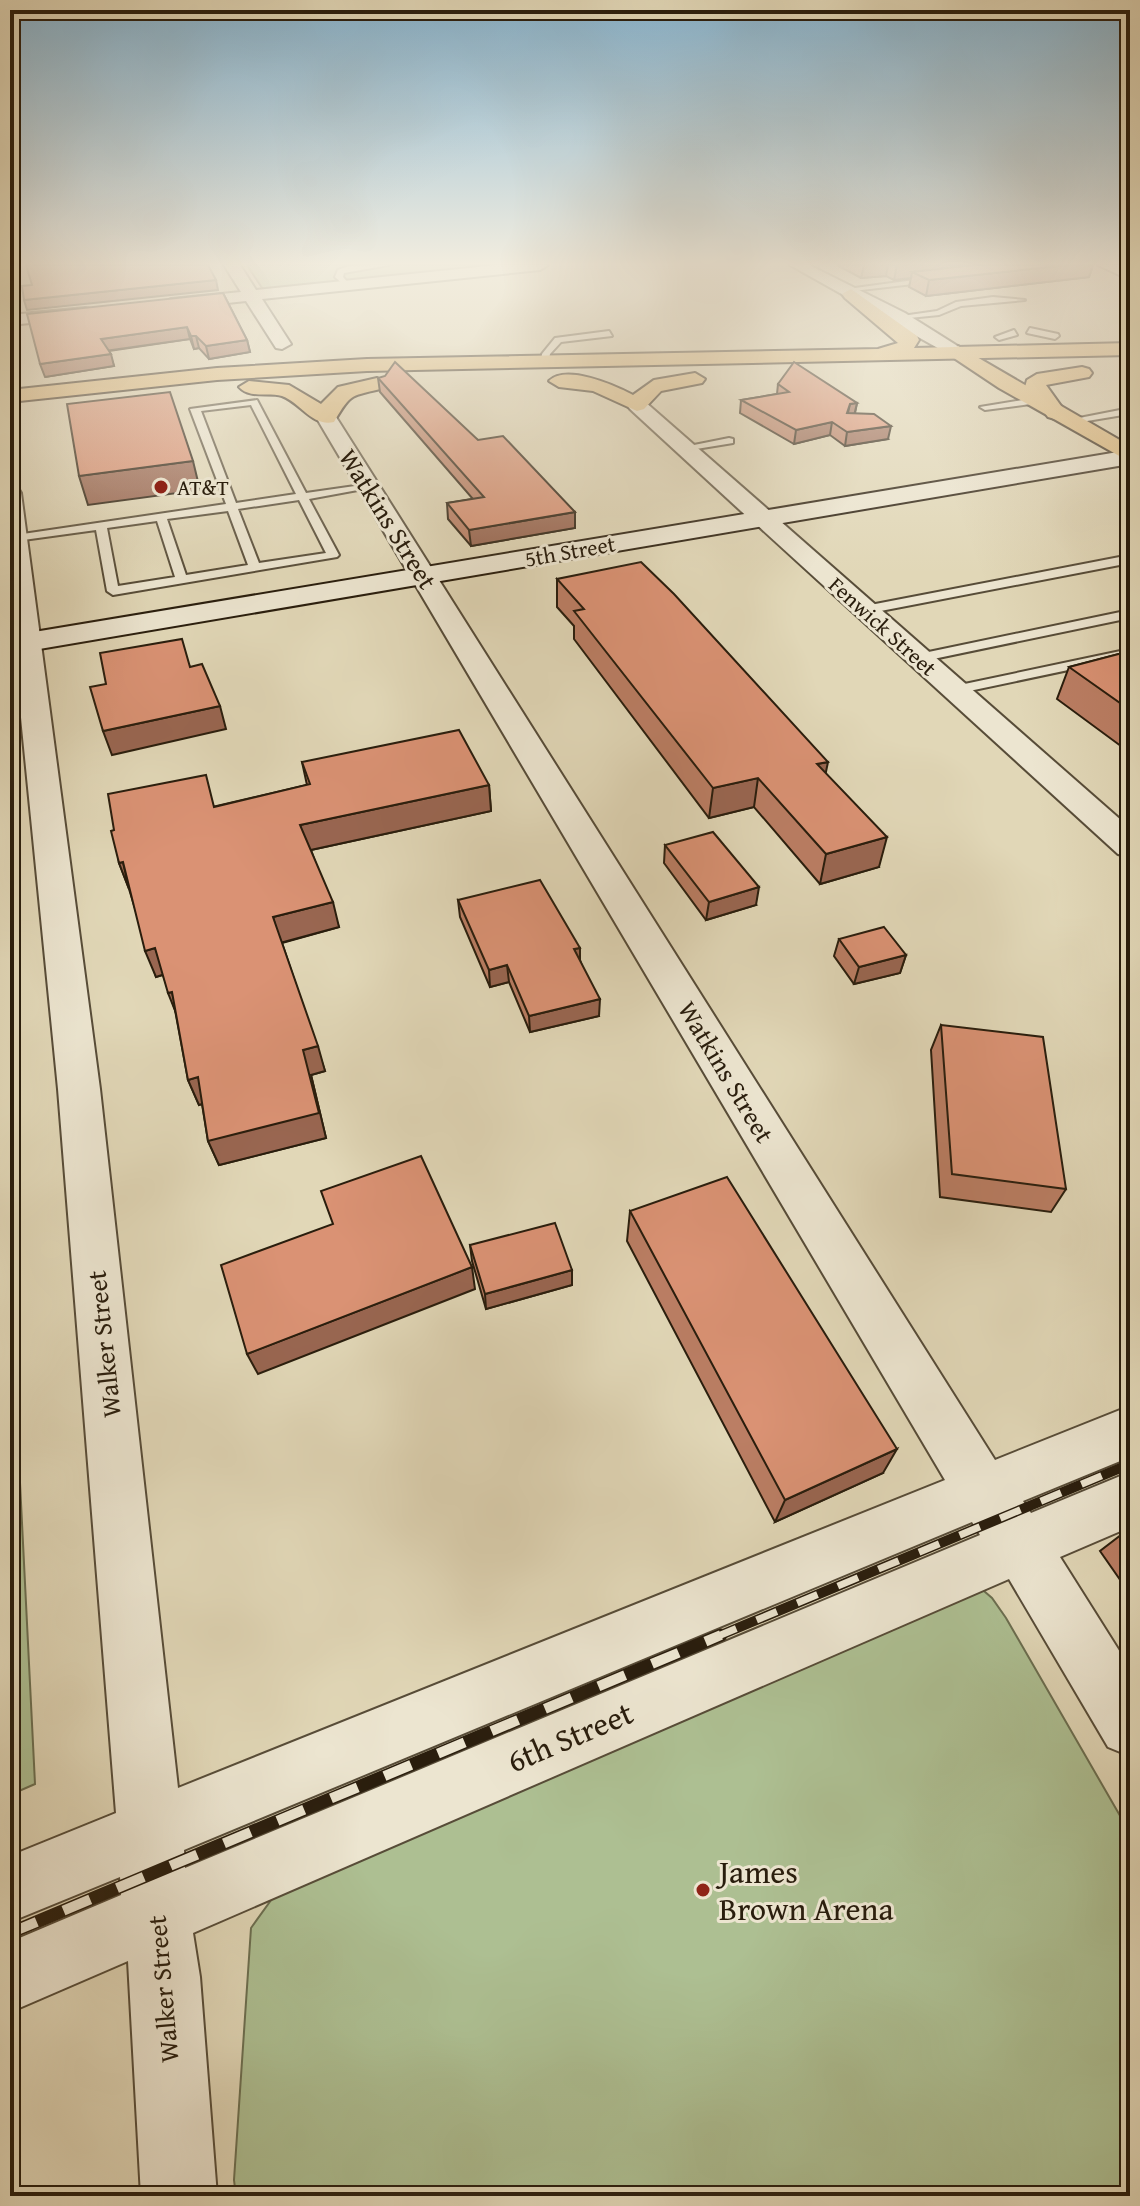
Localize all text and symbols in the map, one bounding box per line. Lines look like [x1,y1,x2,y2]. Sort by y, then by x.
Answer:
street label: Watkins Street [330,441,447,597]
place label: AT&T [177,471,229,503]
marker: AT&T [152,478,170,496]
street label: 5th Street [522,527,618,575]
street label: Fenwick Street [822,569,944,683]
street label: Watkins Street [669,993,784,1150]
street label: Walker Street [76,1269,131,1420]
street label: 6th Street [500,1689,640,1784]
place label: James Brown Arena [715,1848,894,1932]
marker: James Brown Arena [694,1881,712,1899]
street label: Walker Street [137,1914,188,2064]

